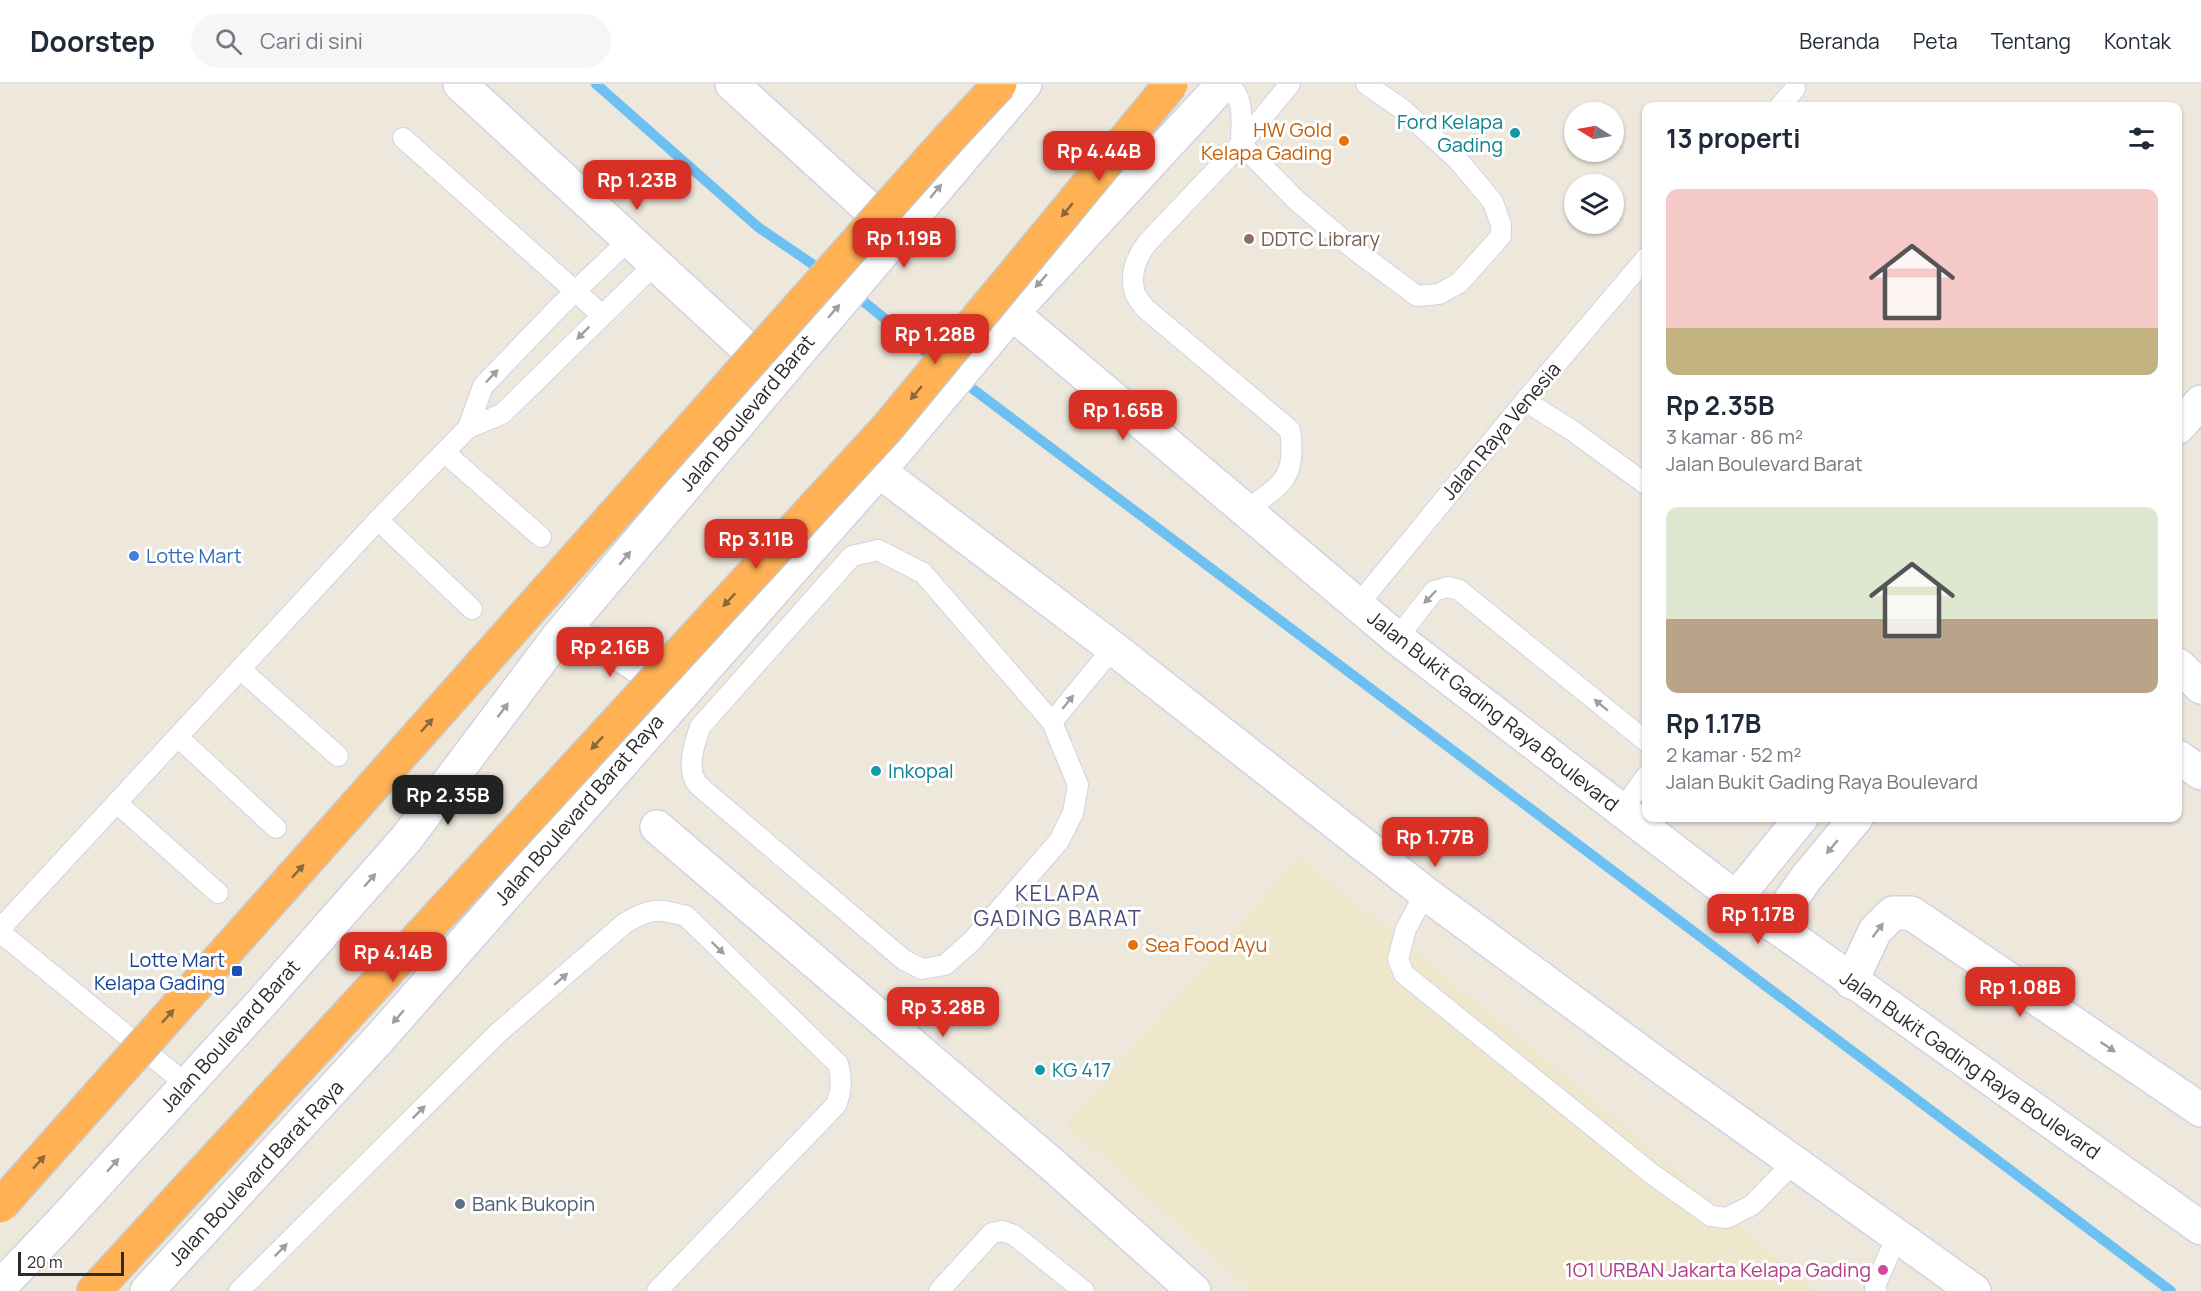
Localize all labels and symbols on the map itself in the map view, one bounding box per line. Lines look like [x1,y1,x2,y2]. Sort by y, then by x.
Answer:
north arrow [1564,102,1624,162]
place label: Ford Kelapa Gading [1397,108,1503,158]
place label: HW Gold Kelapa Gading [1201,116,1332,166]
marker: Ford Kelapa Gading [1508,126,1522,140]
pin: Rp 4.44B [1037,131,1161,182]
marker: HW Gold Kelapa Gading [1337,134,1351,148]
pin: Rp 1.23B [575,160,699,211]
one-way arrow [930,183,943,199]
one-way arrow [1061,202,1074,217]
pin: Rp 1.19B [842,218,966,269]
place label: DDTC Library [1261,225,1380,252]
marker: DDTC Library [1242,232,1256,246]
one-way arrow [1035,273,1048,288]
one-way arrow [827,304,840,319]
pin: Rp 1.28B [873,314,997,365]
one-way arrow [577,325,591,339]
street label: Jalan Boulevard Barat [673,329,820,497]
street label: Jalan Raya Venesia [1435,356,1566,505]
one-way arrow [485,370,499,384]
one-way arrow [910,385,923,400]
pin: Rp 1.65B [1061,390,1185,441]
pin: Rp 3.11B [694,519,818,570]
place label: Lotte Mart [146,542,242,569]
marker: Lotte Mart [127,549,141,563]
one-way arrow [618,551,631,566]
one-way arrow [1424,590,1438,604]
one-way arrow [723,592,736,607]
street label: Jalan Bukit Gading Raya Boulevard [1362,604,1625,817]
pin: Rp 2.16B [548,627,672,678]
one-way arrow [1062,694,1074,709]
one-way arrow [1594,699,1609,711]
one-way arrow [497,702,509,718]
street label: Jalan Boulevard Barat Raya [488,708,669,911]
one-way arrow [420,718,433,733]
one-way arrow [590,736,604,751]
place label: Inkopal [888,757,954,784]
marker: Inkopal [869,764,883,778]
pin: Rp 2.35B [386,775,510,826]
pin: Rp 1.77B [1373,817,1497,868]
one-way arrow [1825,839,1838,855]
one-way arrow [291,863,305,878]
one-way arrow [363,873,376,888]
district label: KELAPA GADING BARAT [974,878,1142,933]
pin: Rp 1.17B [1696,894,1820,945]
one-way arrow [1872,922,1884,938]
place label: Sea Food Ayu [1145,931,1267,958]
pin: Rp 4.14B [331,932,455,983]
marker: Sea Food Ayu [1126,938,1140,952]
one-way arrow [711,941,726,955]
place label: Lotte Mart Kelapa Gading [94,946,225,996]
street label: Jalan Boulevard Barat [154,954,306,1118]
marker: Lotte Mart Kelapa Gading [230,964,244,978]
street label: Jalan Bukit Gading Raya Boulevard [1835,964,2106,1165]
pin: Rp 1.08B [1958,967,2082,1018]
one-way arrow [553,973,568,986]
pin: Rp 3.28B [881,987,1005,1038]
one-way arrow [161,1009,174,1024]
one-way arrow [392,1009,405,1024]
one-way arrow [2100,1041,2116,1053]
place label: KG 417 [1052,1056,1111,1083]
marker: KG 417 [1033,1063,1047,1077]
street label: Jalan Boulevard Barat Raya [162,1074,349,1272]
one-way arrow [411,1105,426,1119]
one-way arrow [32,1155,45,1170]
one-way arrow [106,1158,120,1173]
place label: Bank Bukopin [472,1190,595,1217]
marker: Bank Bukopin [453,1197,467,1211]
one-way arrow [273,1243,287,1257]
scale bar [18,1249,124,1276]
place label: 1O1 URBAN Jakarta Kelapa Gading [1565,1256,1871,1283]
marker: 1O1 URBAN Jakarta Kelapa Gading [1876,1263,1890,1277]

